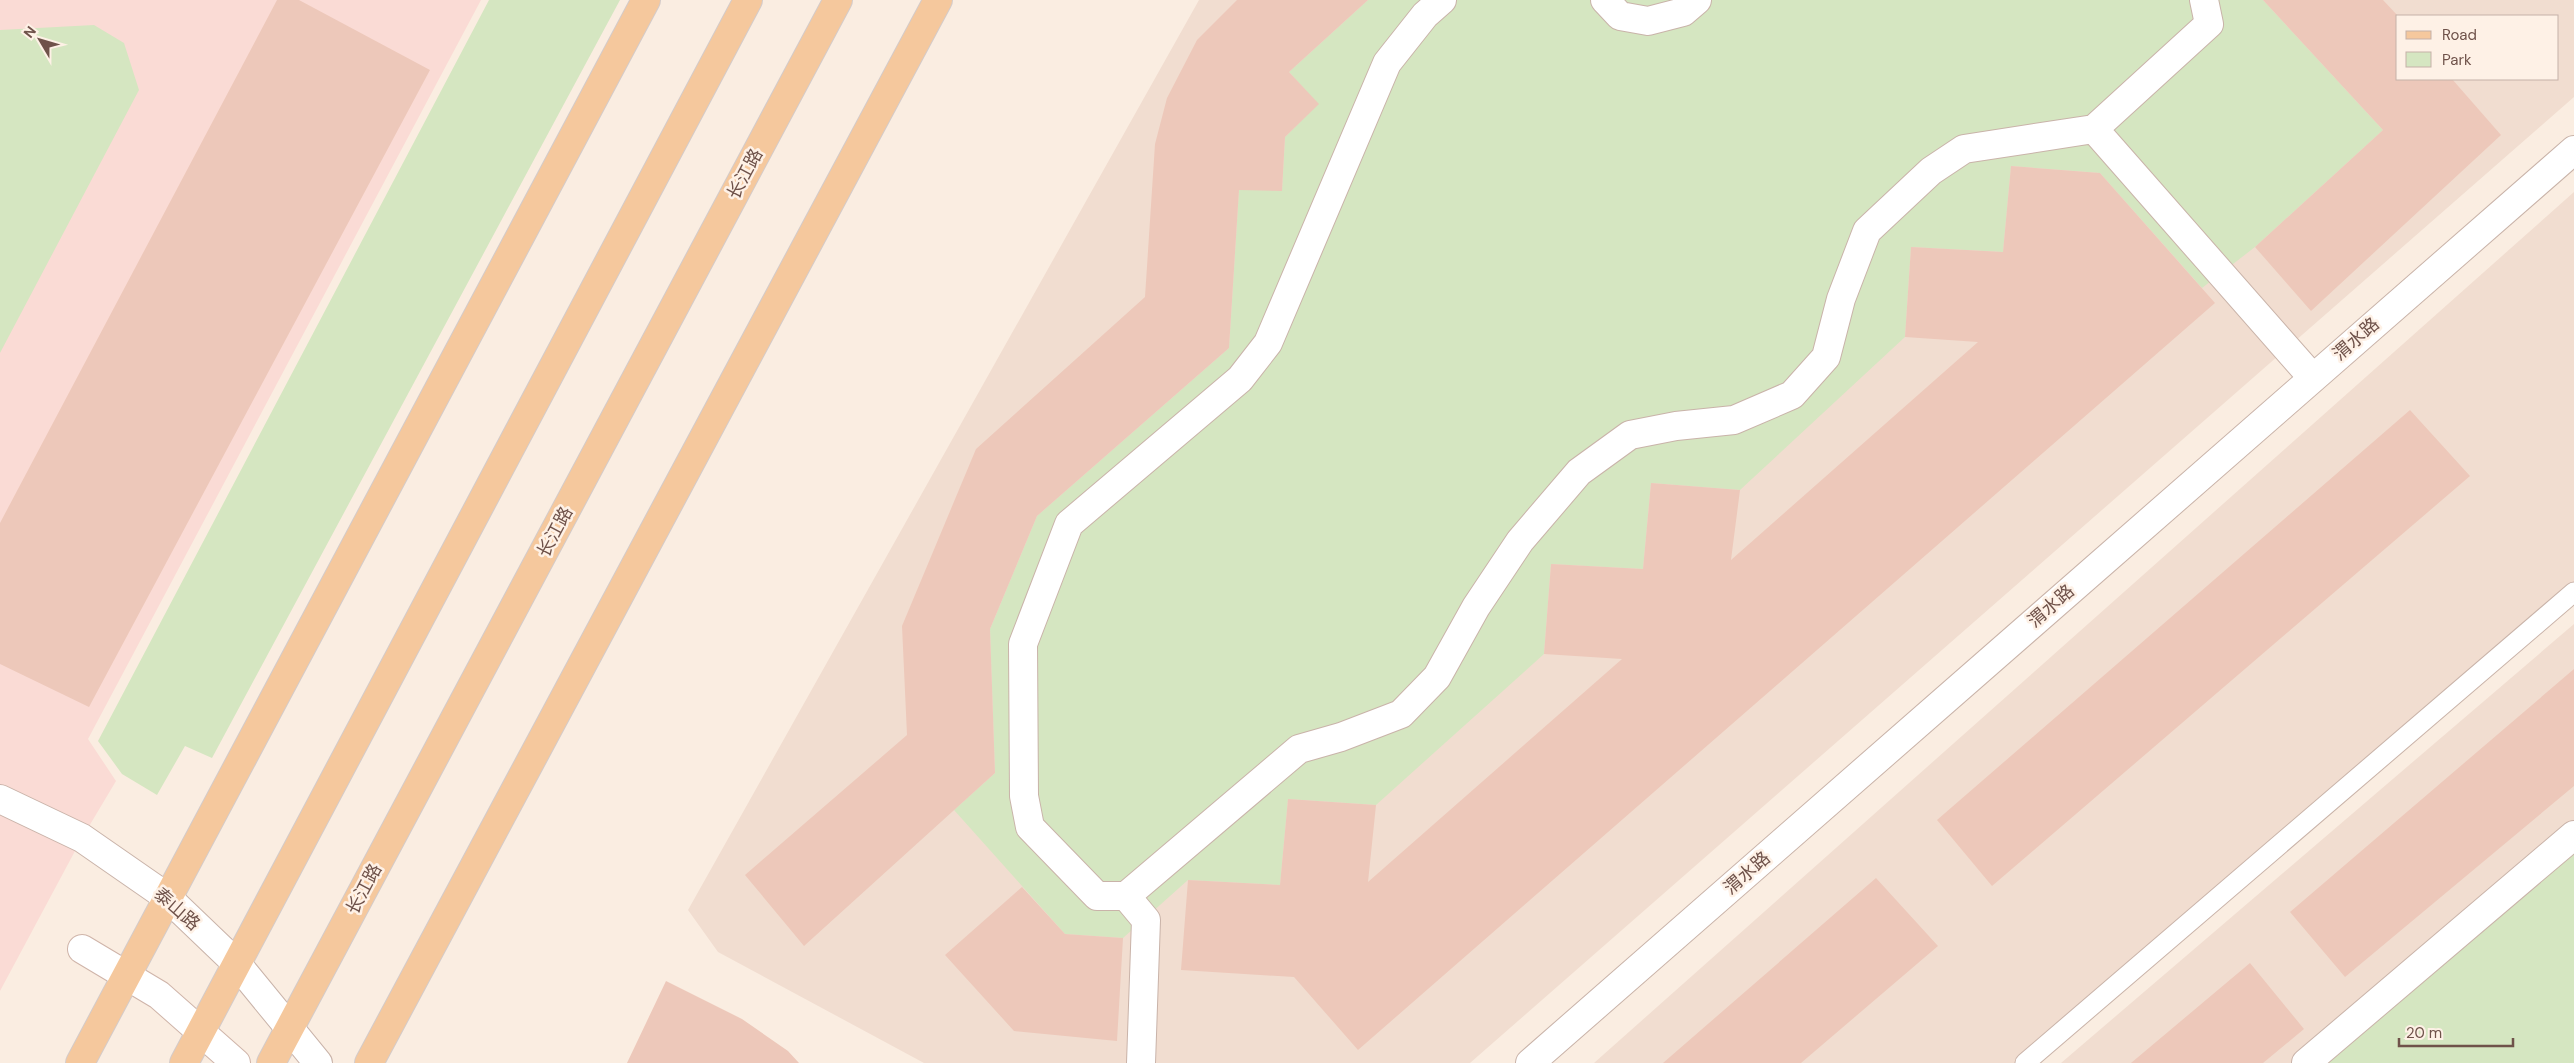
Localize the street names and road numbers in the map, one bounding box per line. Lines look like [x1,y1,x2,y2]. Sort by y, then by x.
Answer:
street label: 长江路 [722,145,768,203]
street label: 渭水路 [2328,312,2384,366]
street label: 长江路 [532,503,578,561]
street label: 渭水路 [2023,579,2079,633]
street label: 渭水路 [1719,846,1775,900]
street label: 长江路 [341,860,387,918]
street label: 泰山路 [149,882,205,936]

